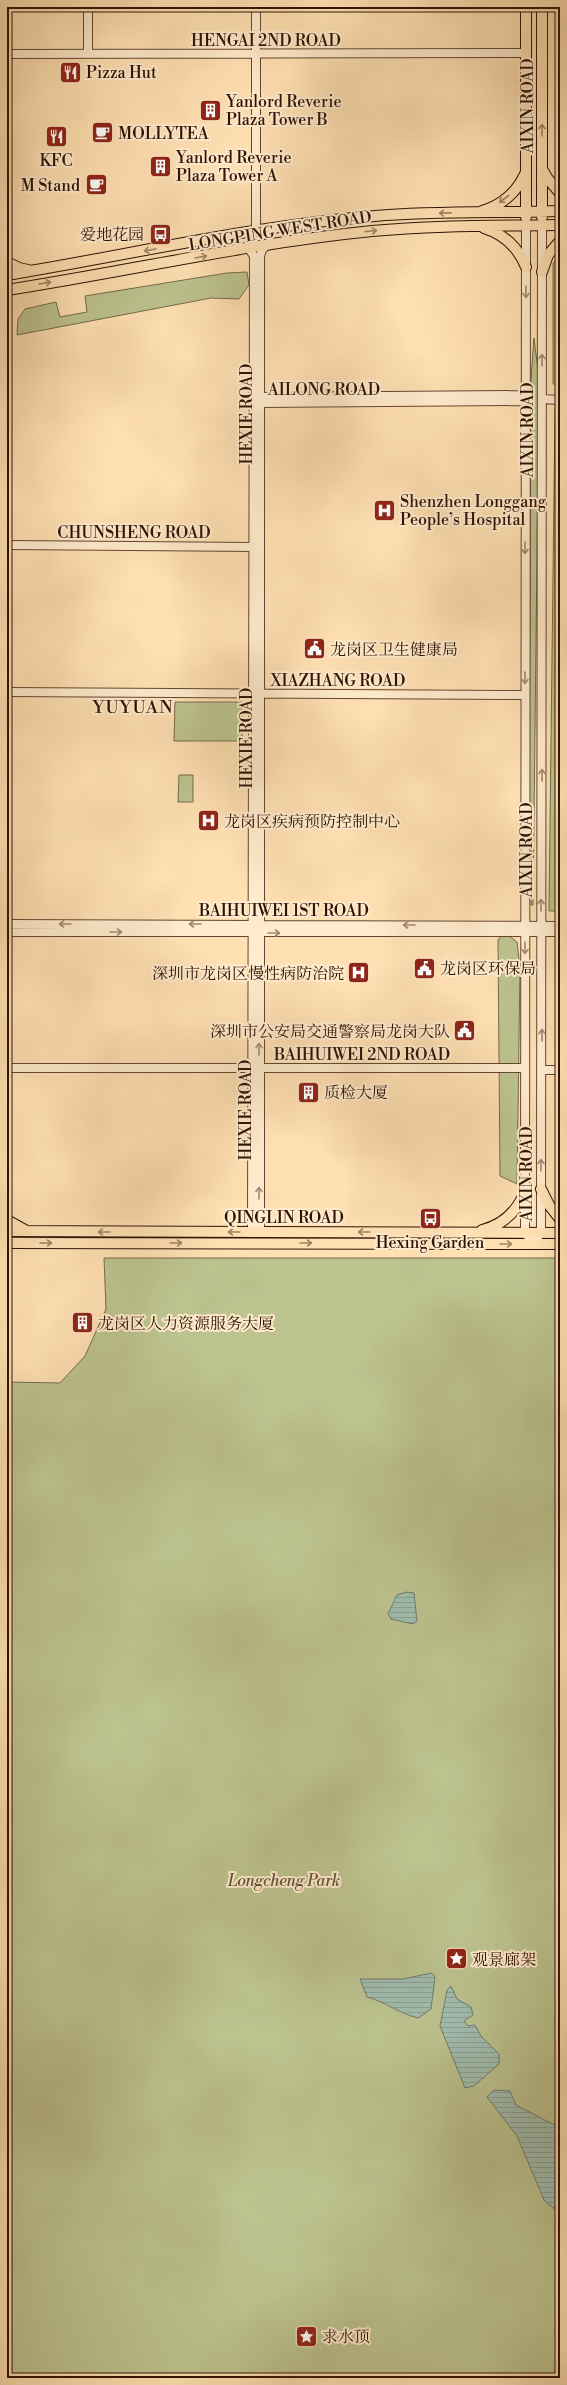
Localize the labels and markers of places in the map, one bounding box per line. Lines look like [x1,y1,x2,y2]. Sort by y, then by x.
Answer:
restaurant icon: Pizza Hut [58,59,84,85]
place label: Pizza Hut [86,63,157,83]
place label: Yanlord Reverie Plaza Tower B [225,92,342,130]
building icon: Yanlord Reverie Plaza Tower B [198,97,224,123]
cafe icon: MOLLYTEA [90,120,116,146]
restaurant icon: KFC [43,124,69,150]
place label: MOLLYTEA [118,124,210,144]
place label: Yanlord Reverie Plaza Tower A [175,148,292,186]
place label: KFC [39,151,73,171]
building icon: Yanlord Reverie Plaza Tower A [147,153,173,179]
cafe icon: M Stand [83,172,109,198]
place label: M Stand [21,176,80,196]
bus stop icon: 爱地花园 [147,221,173,247]
place label: 爱地花园 [80,225,144,245]
place label: Shenzhen Longgang People’s Hospital [400,492,547,530]
hospital icon: Shenzhen Longgang People’s Hospital [372,497,398,523]
public building icon: 龙岗区卫生健康局 [301,636,327,662]
place label: 龙岗区卫生健康局 [330,640,458,660]
hospital icon: 龙岗区疾病预防控制中心 [195,808,221,834]
place label: 龙岗区疾病预防控制中心 [224,812,400,832]
public building icon: 龙岗区环保局 [412,955,438,981]
place label: 龙岗区环保局 [440,959,536,979]
hospital icon: 深圳市龙岗区慢性病防治院 [346,960,372,986]
place label: 深圳市龙岗区慢性病防治院 [152,964,344,984]
public building icon: 深圳市公安局交通警察局龙岗大队 [452,1018,478,1044]
place label: 深圳市公安局交通警察局龙岗大队 [210,1022,450,1042]
building icon: 质检大厦 [295,1079,321,1105]
place label: 质检大厦 [324,1083,388,1103]
bus stop icon: Hexing Garden [417,1205,443,1231]
place label: Hexing Garden [376,1233,485,1253]
building icon: 龙岗区人力资源服务大厦 [69,1310,95,1336]
place label: 龙岗区人力资源服务大厦 [98,1314,274,1334]
place icon: 观景廊架 [443,1946,469,1972]
place label: 观景廊架 [472,1950,536,1970]
place icon: 求水顶 [294,2323,320,2349]
place label: 求水顶 [322,2327,370,2347]

